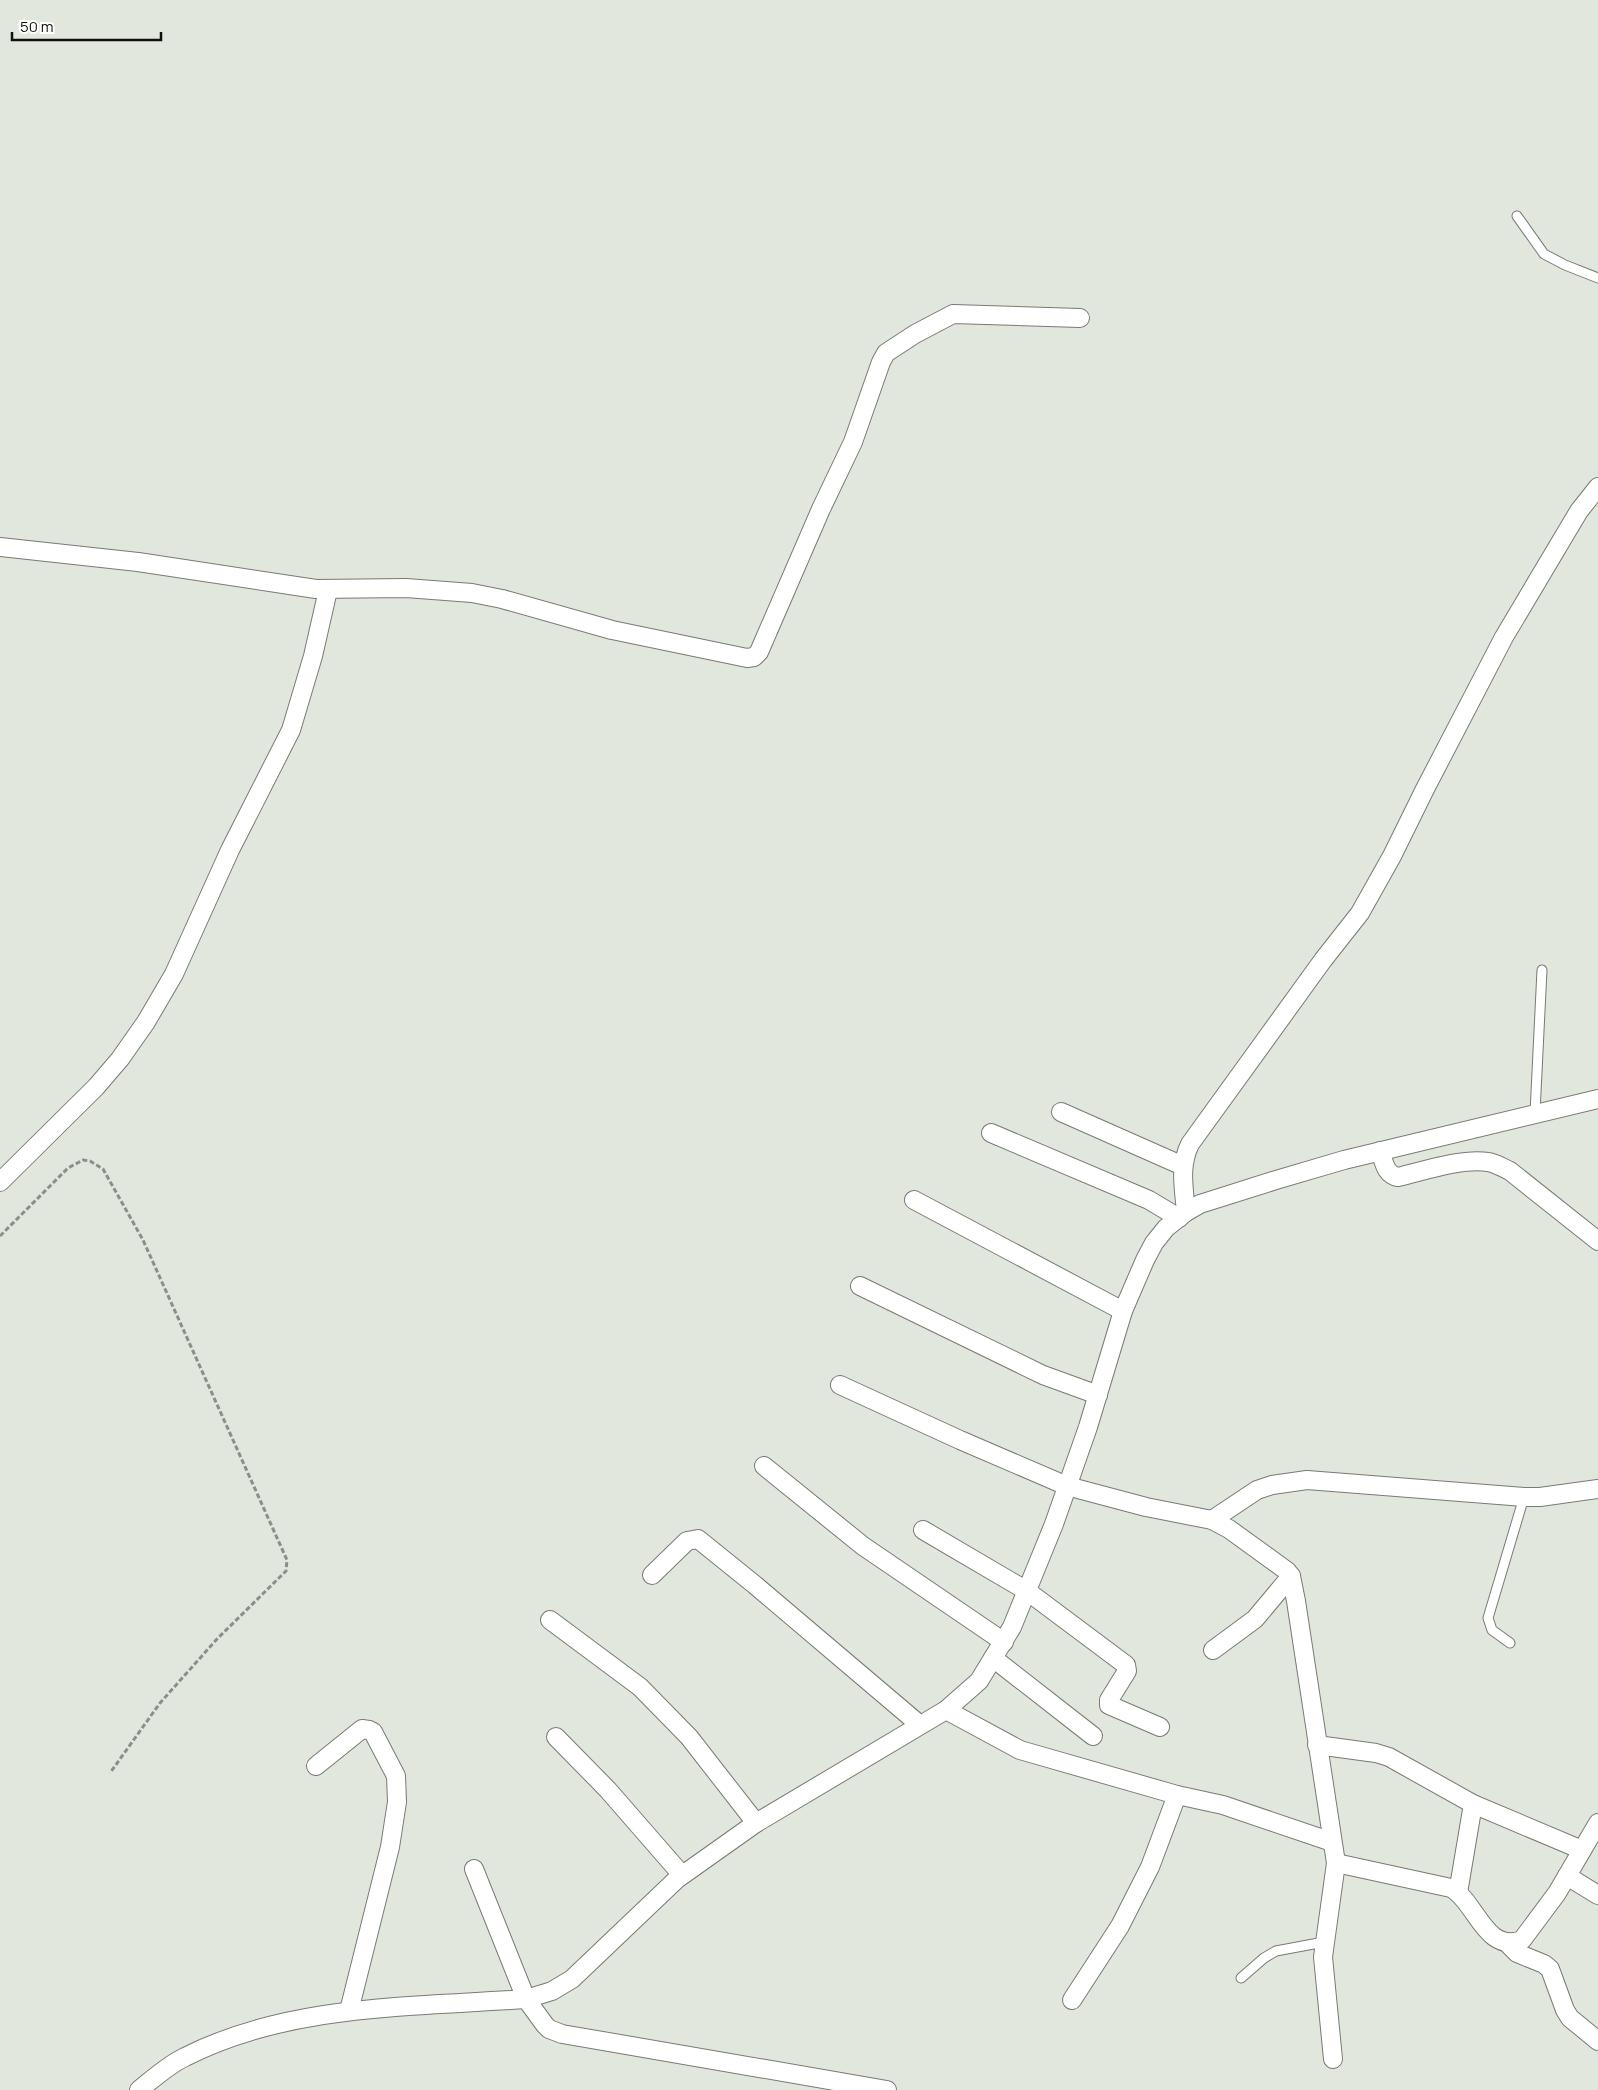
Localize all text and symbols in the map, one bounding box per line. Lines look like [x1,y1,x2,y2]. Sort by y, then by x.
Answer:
scale bar [12,10,161,42]
text: 50 m [20,16,54,37]

